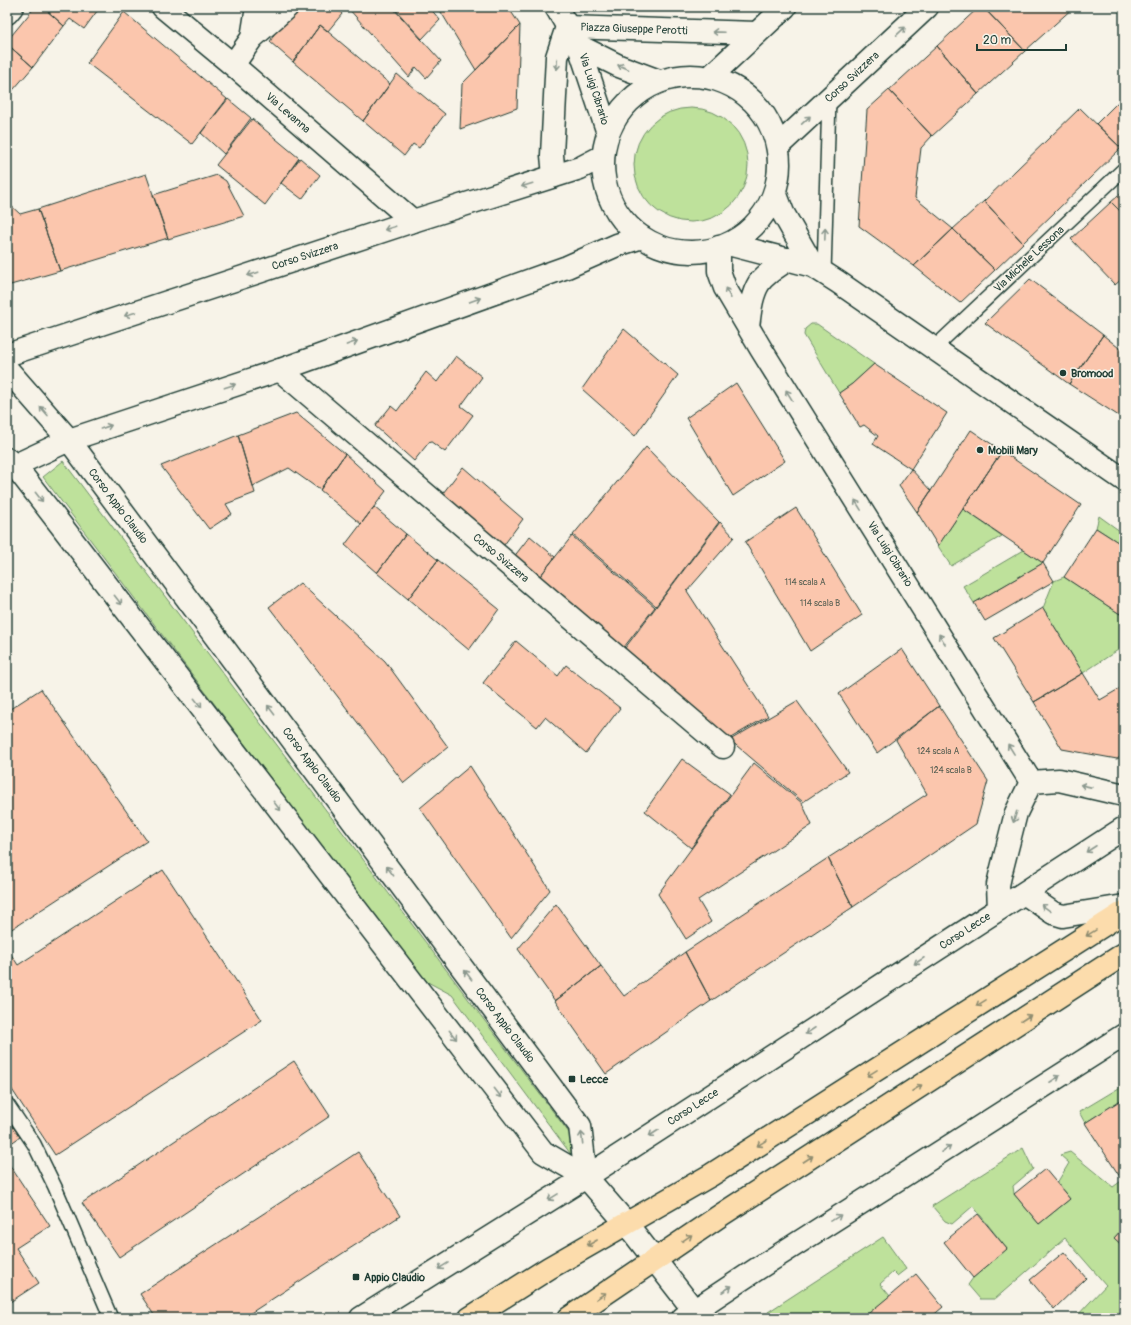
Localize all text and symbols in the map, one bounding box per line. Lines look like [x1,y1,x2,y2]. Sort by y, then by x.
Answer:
street label: Piazza Giuseppe Perotti [580,21,688,37]
one-way arrow [896,26,906,36]
scale bar [977,26,1066,52]
one-way arrow [712,28,725,36]
text: 20 m [983,33,1012,48]
street label: Corso Svizzera [822,49,882,105]
street label: Via Luigi Cibrario [576,52,612,127]
one-way arrow [553,57,560,70]
one-way arrow [617,63,629,71]
street label: Via Levanna [263,90,313,136]
one-way arrow [801,115,811,125]
one-way arrow [521,182,534,189]
street label: Via Michele Lessona [991,223,1067,295]
one-way arrow [384,225,397,232]
one-way arrow [821,228,829,241]
street label: Corso Svizzera [270,239,340,273]
one-way arrow [248,270,260,278]
one-way arrow [724,287,732,299]
one-way arrow [468,295,480,303]
one-way arrow [124,311,136,319]
one-way arrow [346,339,358,347]
place label: Bromood [1071,367,1114,380]
marker: Bromood [1058,368,1068,378]
one-way arrow [223,382,236,389]
one-way arrow [785,389,794,400]
one-way arrow [39,405,48,416]
one-way arrow [100,423,112,431]
place label: Mobili Mary [988,444,1038,457]
marker: Mobili Mary [975,445,985,455]
street label: Corso Appio Claudio [86,466,151,546]
one-way arrow [35,491,43,502]
one-way arrow [854,499,862,511]
street label: Via Luigi Cibrario [865,519,915,589]
street label: Corso Svizzera [470,531,532,585]
house number: 114 scala A [784,577,826,588]
one-way arrow [114,594,123,605]
house number: 114 scala B [800,598,840,609]
one-way arrow [938,633,947,644]
one-way arrow [193,697,202,708]
one-way arrow [267,705,275,716]
street label: Corso Appio Claudio [280,725,345,805]
one-way arrow [1007,743,1015,755]
house number: 124 scala A [917,746,959,757]
house number: 124 scala B [930,765,972,776]
one-way arrow [1080,782,1093,790]
one-way arrow [273,800,281,811]
one-way arrow [1011,811,1018,824]
one-way arrow [1086,845,1097,853]
one-way arrow [386,866,394,877]
one-way arrow [1041,904,1052,912]
street label: Corso Lecce [937,909,993,952]
one-way arrow [1086,929,1097,937]
one-way arrow [913,957,925,965]
one-way arrow [464,970,472,981]
street label: Corso Appio Claudio [473,985,538,1065]
one-way arrow [976,999,987,1007]
one-way arrow [1020,1013,1032,1021]
one-way arrow [804,1028,816,1036]
one-way arrow [449,1029,457,1040]
one-way arrow [867,1069,878,1077]
place label: Lecce [580,1073,609,1086]
marker: Lecce [567,1074,577,1084]
one-way arrow [1050,1075,1061,1083]
one-way arrow [911,1084,922,1092]
street label: Corso Lecce [665,1085,721,1128]
one-way arrow [494,1087,502,1098]
one-way arrow [648,1129,660,1137]
one-way arrow [578,1132,585,1145]
one-way arrow [756,1139,768,1147]
one-way arrow [940,1144,952,1152]
one-way arrow [802,1155,813,1163]
one-way arrow [547,1194,559,1202]
one-way arrow [830,1214,842,1222]
one-way arrow [681,1233,693,1241]
one-way arrow [586,1239,598,1247]
one-way arrow [437,1263,449,1271]
place label: Appio Claudio [364,1271,425,1284]
marker: Appio Claudio [351,1272,361,1282]
one-way arrow [721,1285,732,1293]
one-way arrow [595,1291,607,1299]

